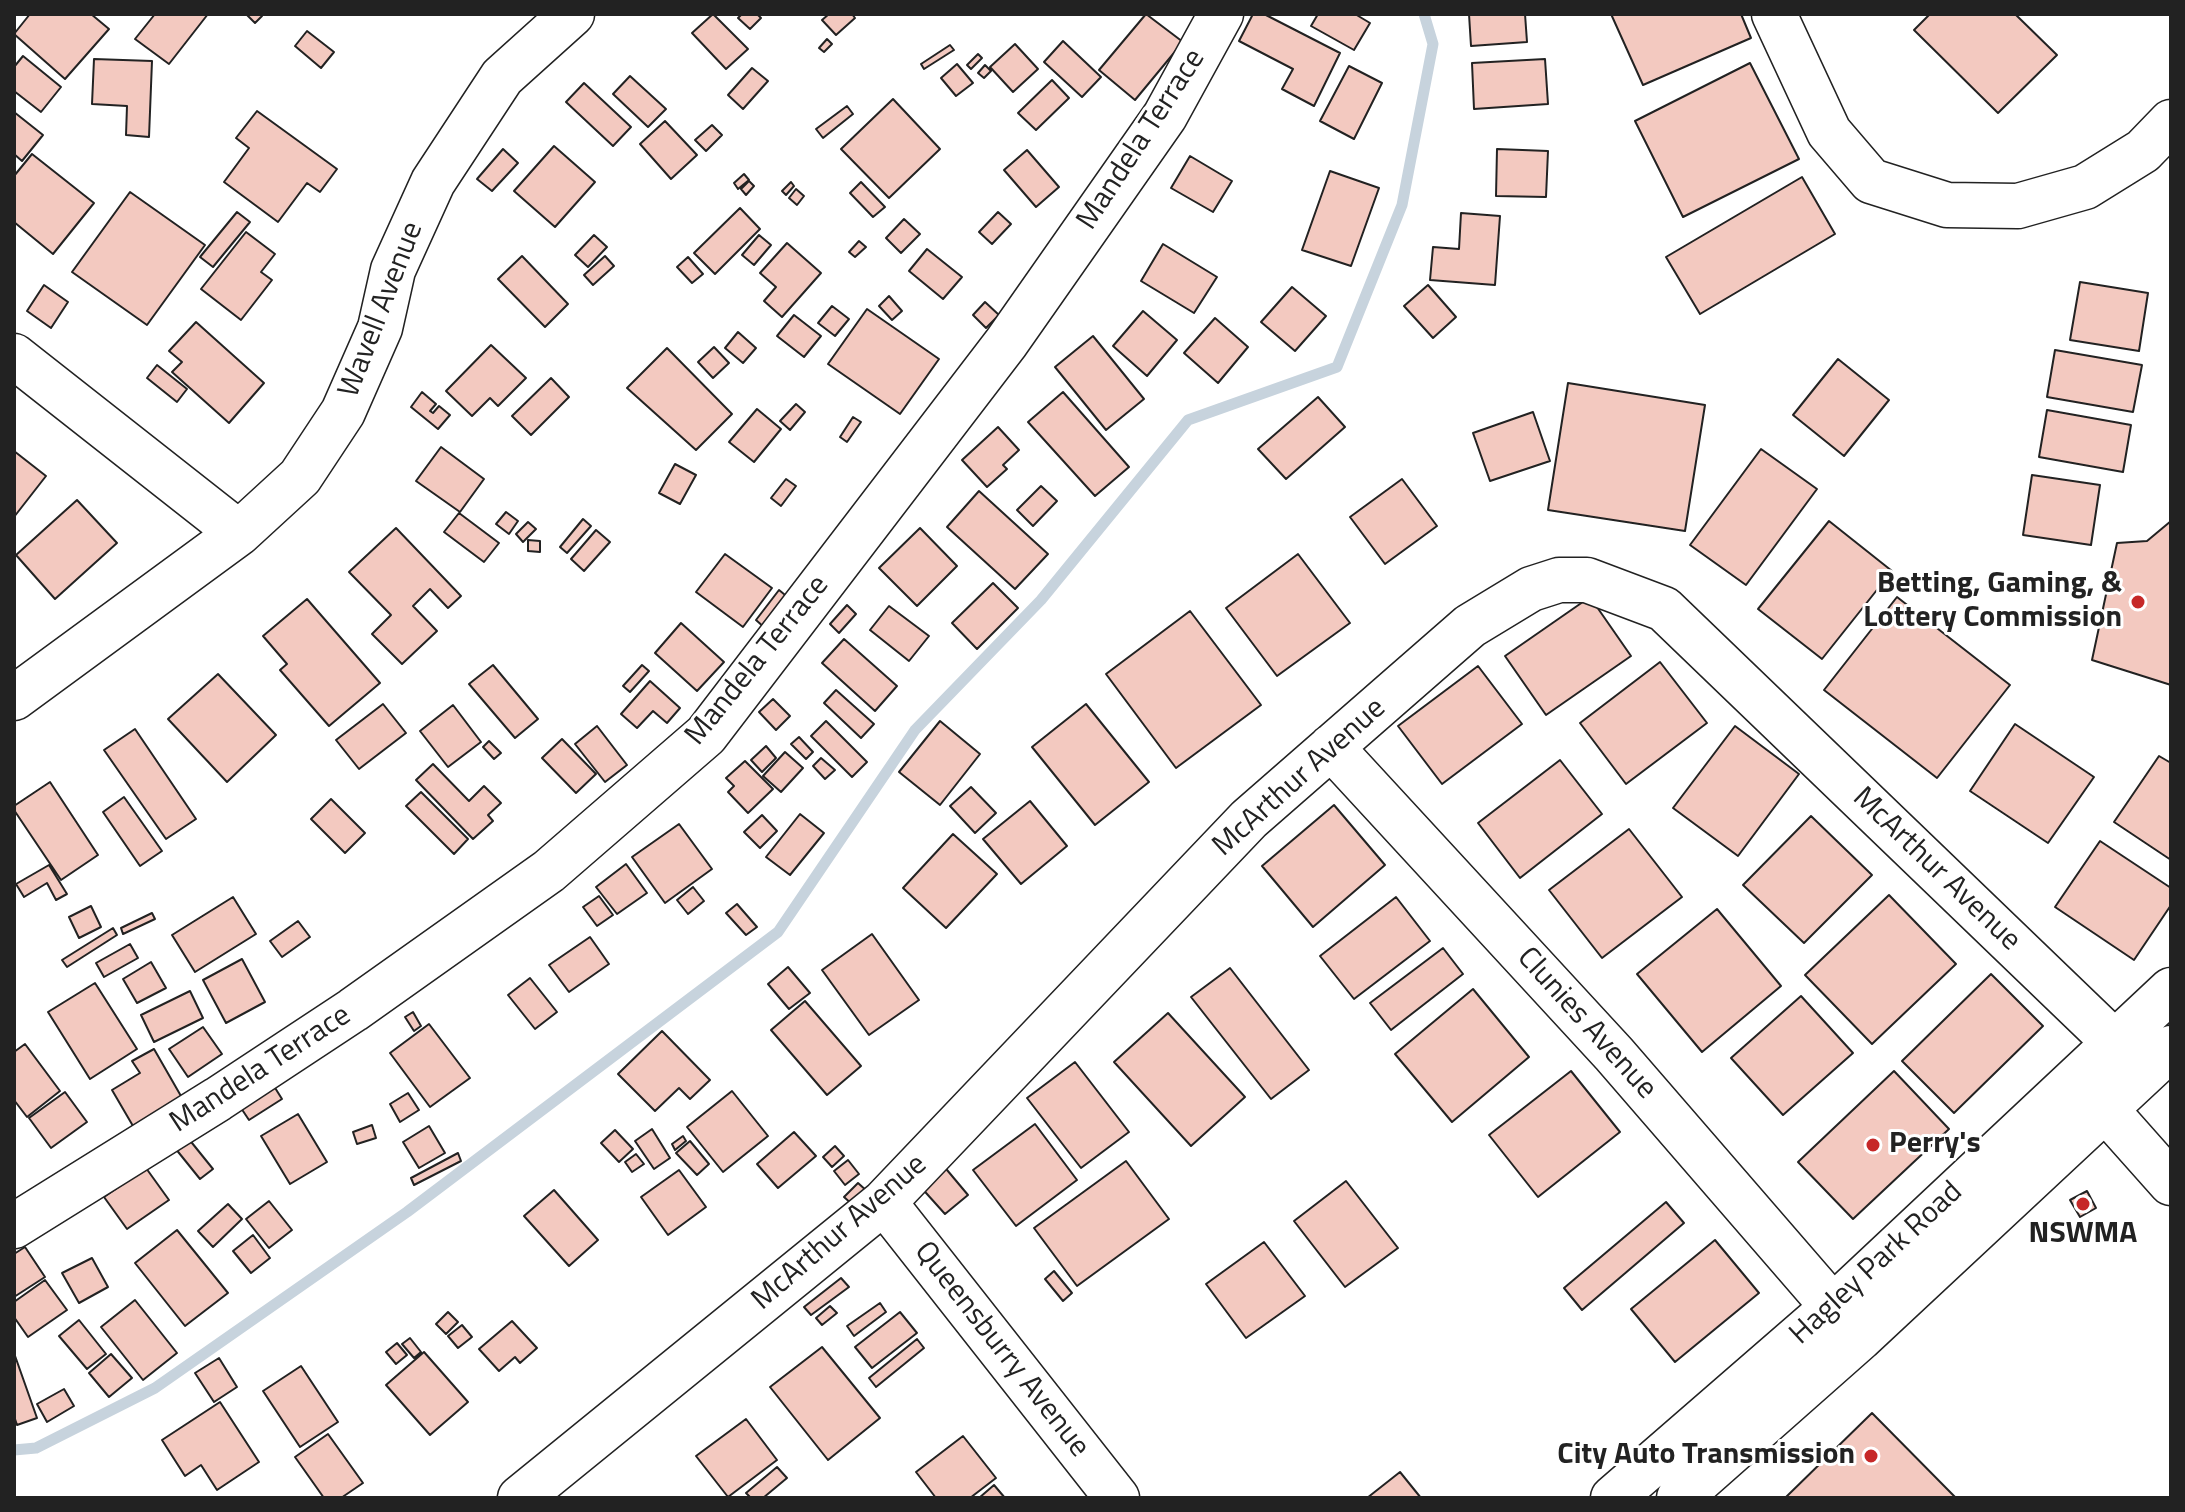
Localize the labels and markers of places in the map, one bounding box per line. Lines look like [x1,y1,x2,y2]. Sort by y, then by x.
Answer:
place label: Betting, Gaming, & Lottery Commission [1863,567,2122,638]
marker: Betting, Gaming, & Lottery Commission [2129,593,2147,611]
place label: Perry's [1889,1127,1981,1163]
marker: Perry's [1864,1136,1882,1154]
marker: NSWMA [2074,1195,2092,1213]
place label: NSWMA [2029,1217,2137,1253]
place label: City Auto Transmission [1557,1438,1855,1474]
marker: City Auto Transmission [1862,1447,1880,1465]

